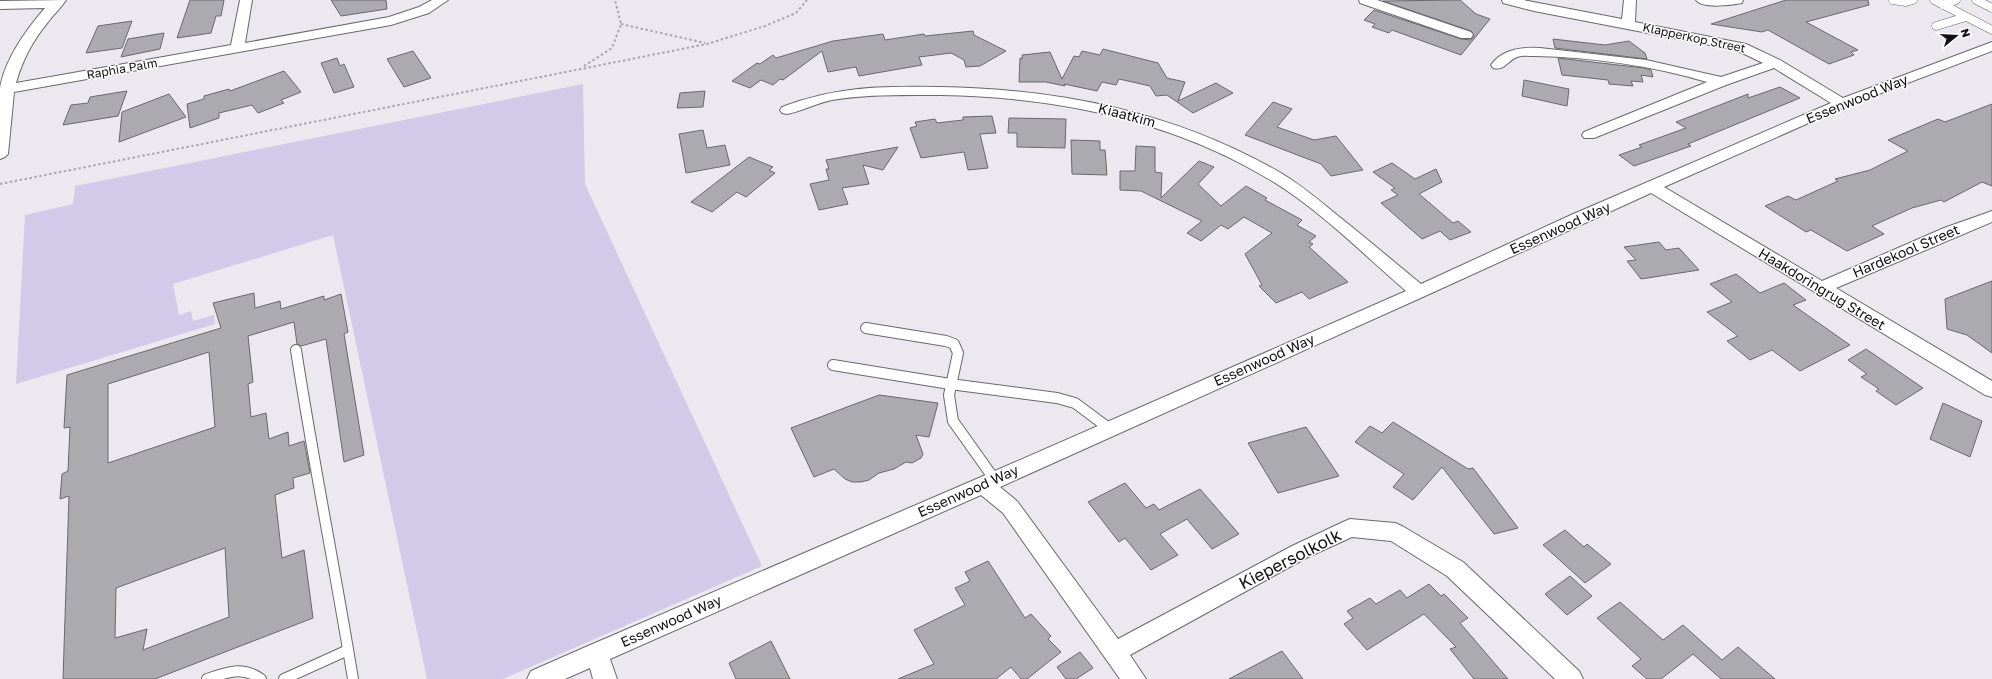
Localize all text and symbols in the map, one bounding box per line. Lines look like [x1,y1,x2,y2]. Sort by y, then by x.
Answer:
north arrow [1936,16,1976,56]
street label: Klapperkop Street [1641,19,1747,56]
text: N [1959,27,1973,39]
street label: Raphia Palm [85,55,158,82]
street label: Essenwood Way [1803,70,1910,127]
street label: Kiaatkim [1097,99,1158,130]
street label: Essenwood Way [1507,198,1613,257]
street label: Hardekool Street [1850,220,1962,281]
street label: Haakdoringrug Street [1756,244,1889,333]
street label: Essenwood Way [1211,330,1317,389]
street label: Essenwood Way [915,461,1021,520]
street label: Kiepersolkolk [1235,524,1345,593]
street label: Essenwood Way [618,591,724,650]

